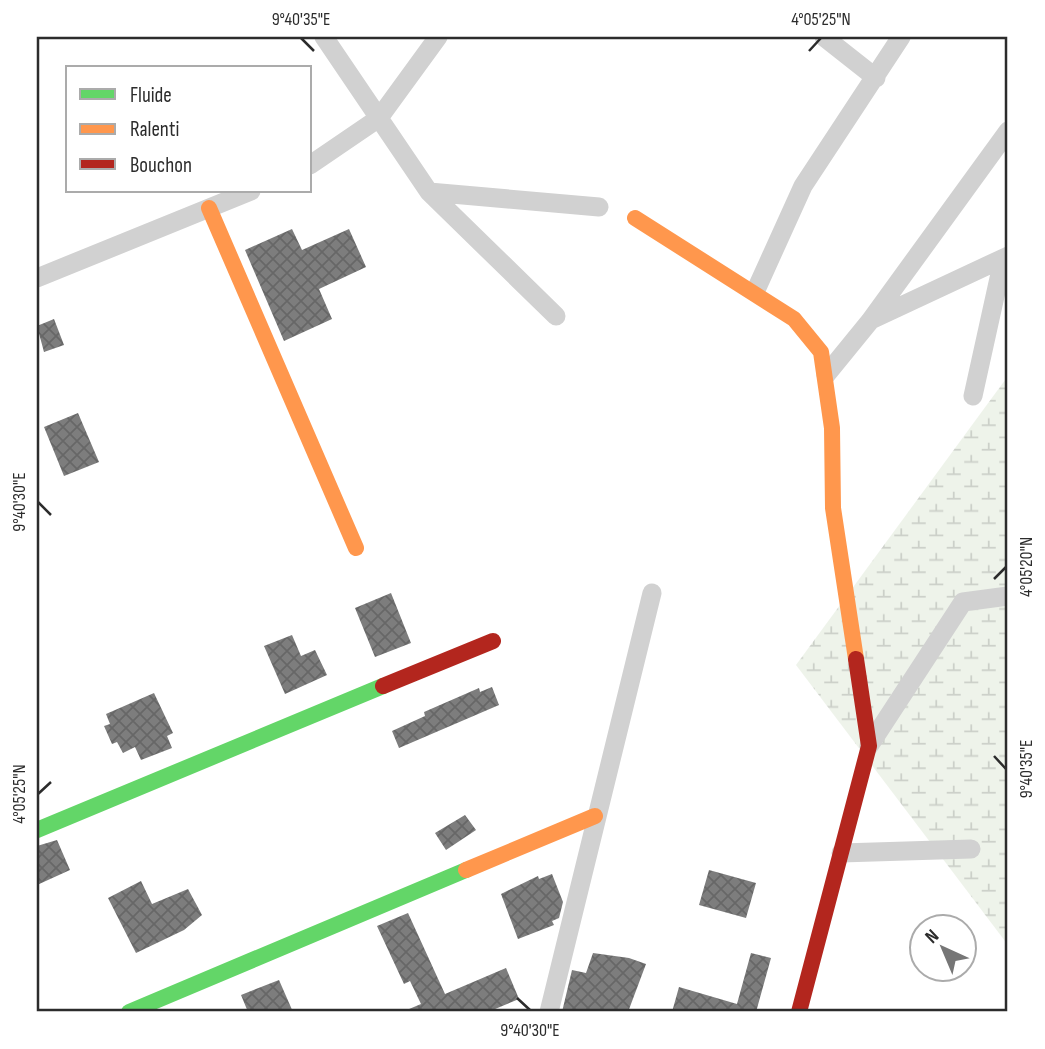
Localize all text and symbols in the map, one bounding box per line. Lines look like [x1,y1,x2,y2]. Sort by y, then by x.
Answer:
text: 9°40'35"E [272,9,330,30]
text: 4°05'25"N [791,9,851,30]
legend [66,66,312,192]
text: Fluide [130,83,172,108]
text: Ralenti [130,117,179,142]
text: Bouchon [130,153,192,178]
text: 9°40'30"E [9,472,30,532]
text: 4°05'20"N [1016,537,1037,597]
text: 9°40'35"E [1016,740,1037,798]
text: 4°05'25"N [9,764,30,824]
north arrow [908,912,978,982]
text: N [921,925,944,949]
text: 9°40'30"E [500,1020,560,1041]

